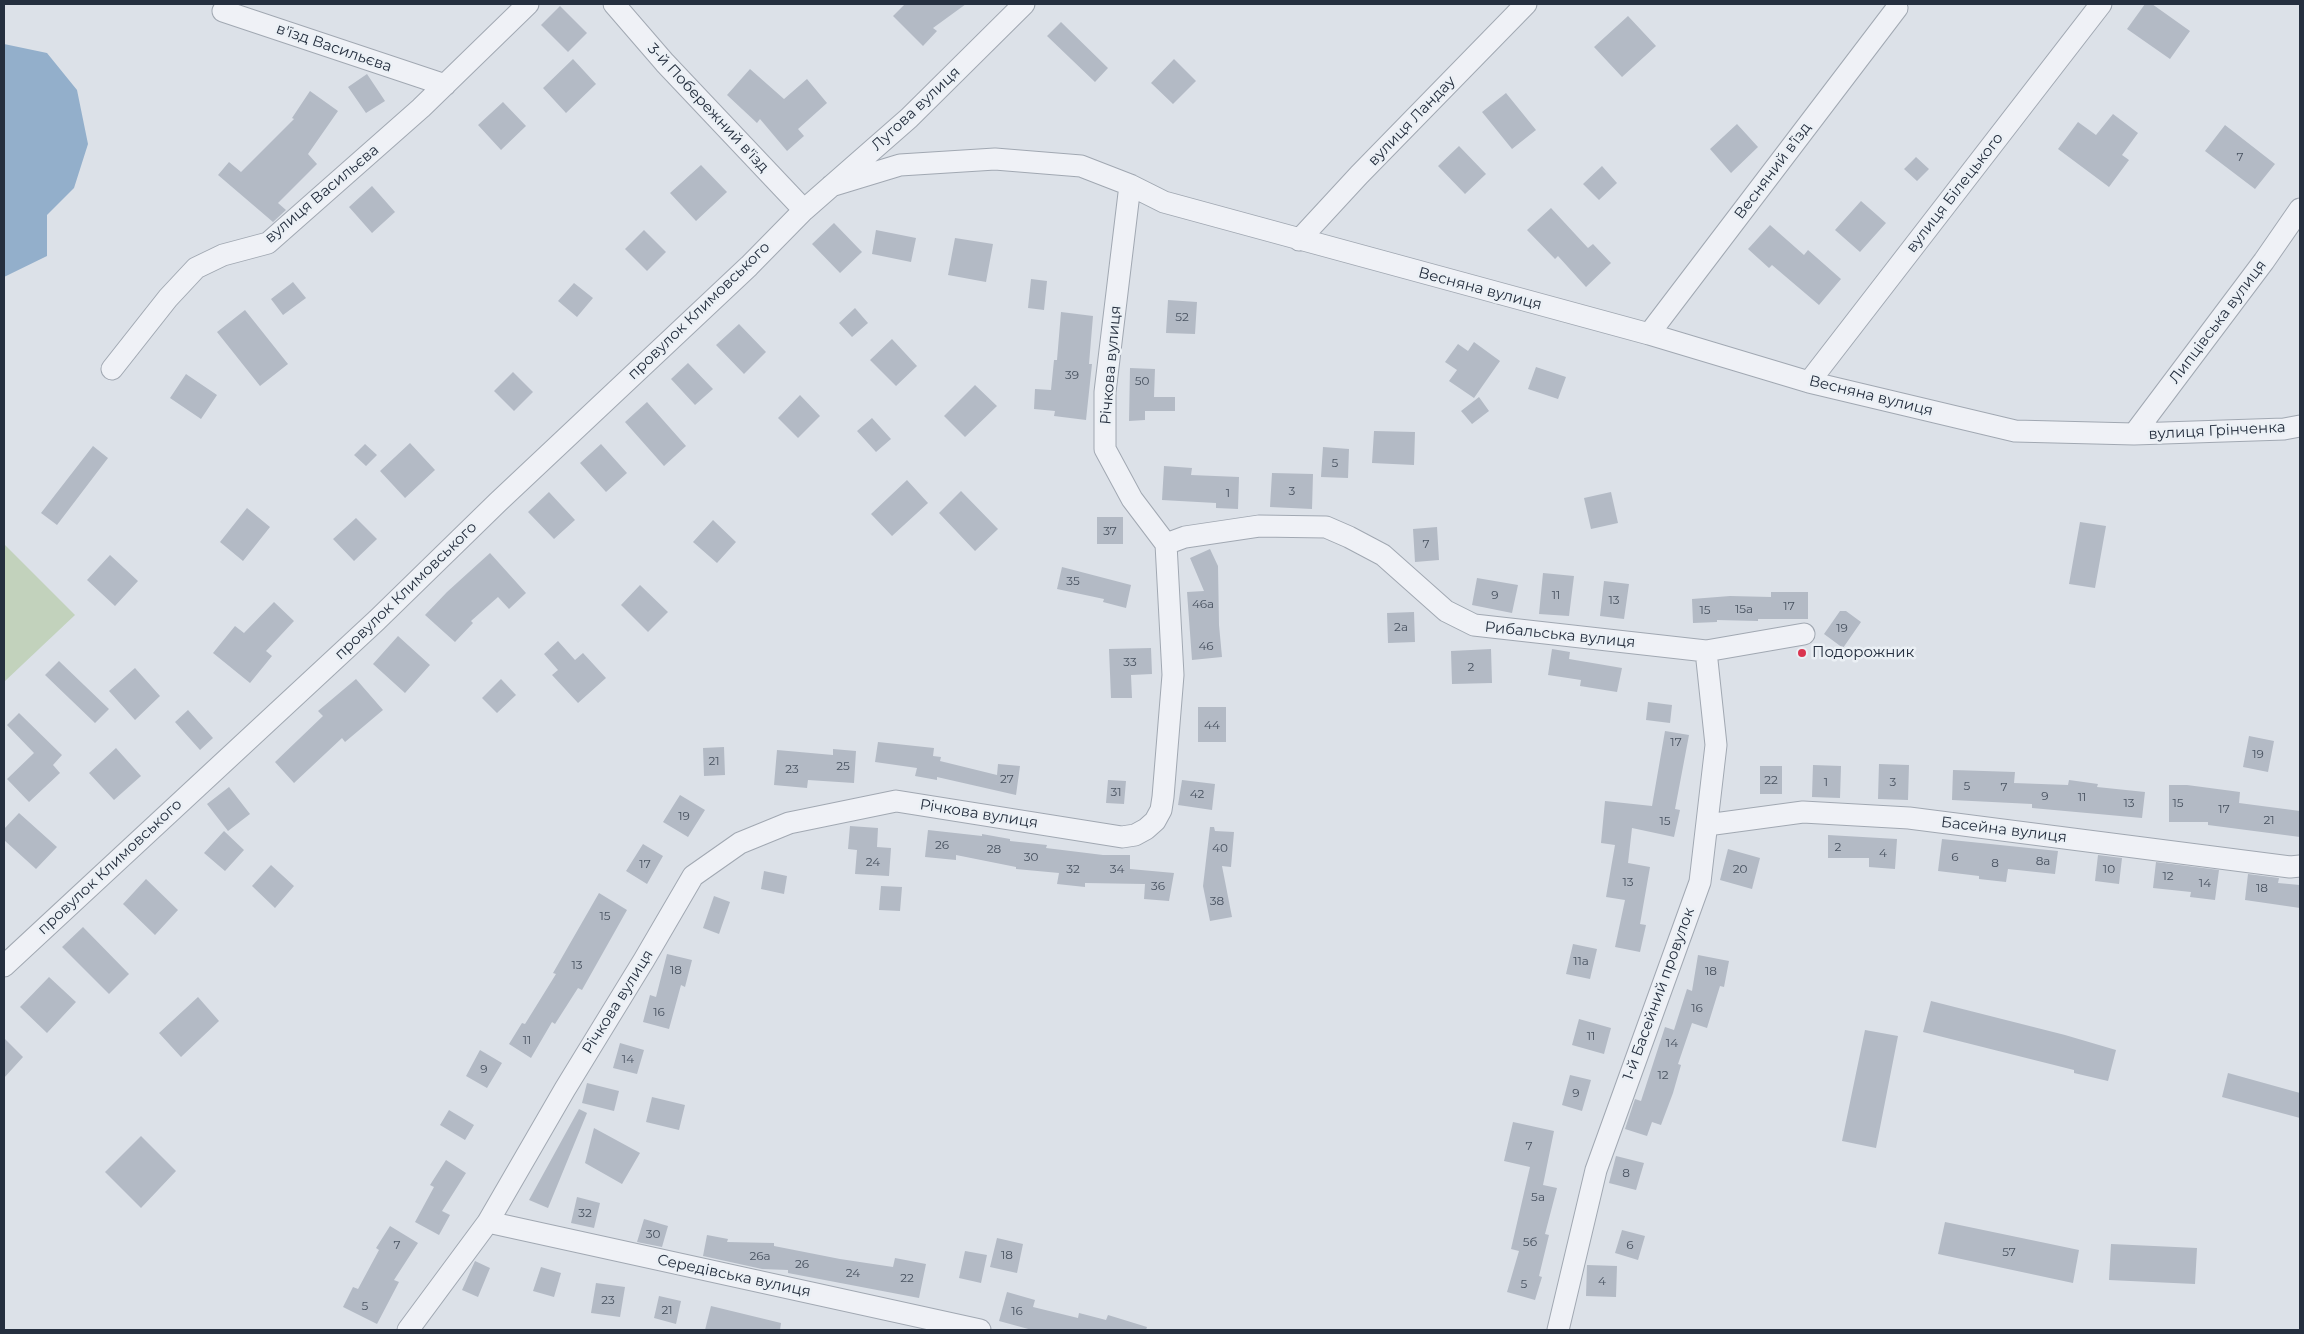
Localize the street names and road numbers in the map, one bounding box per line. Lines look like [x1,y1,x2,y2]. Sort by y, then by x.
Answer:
street label: в'їзд Васильєва [274,20,394,76]
street label: 3-й Побережний в'їзд [643,40,773,176]
street label: Лугова вулиця [868,63,964,155]
street label: вулиця Ландау [1365,72,1459,170]
street label: Весняний вʼїзд [1731,119,1815,223]
street label: вулиця Білецького [1903,130,2007,256]
street label: вулиця Васильєва [261,141,383,247]
street label: провулок Климовського [624,238,774,384]
street label: Липцівська вулиця [2166,257,2270,387]
street label: Весняна вулиця [1416,264,1544,314]
street label: Річкова вулиця [1097,305,1125,425]
street label: Весняна вулиця [1807,372,1935,420]
street label: вулиця Грінченка [2148,418,2286,444]
street label: провулок Климовського [331,518,481,664]
street label: Рибальська вулиця [1484,618,1636,652]
street label: провулок Климовського [34,795,186,939]
street label: Річкова вулиця [919,796,1039,832]
street label: Басейна вулиця [1940,813,2068,847]
street label: 1-й Басейний провулок [1619,905,1699,1083]
street label: Річкова вулиця [579,947,657,1057]
street label: Середівська вулиця [656,1251,812,1301]

